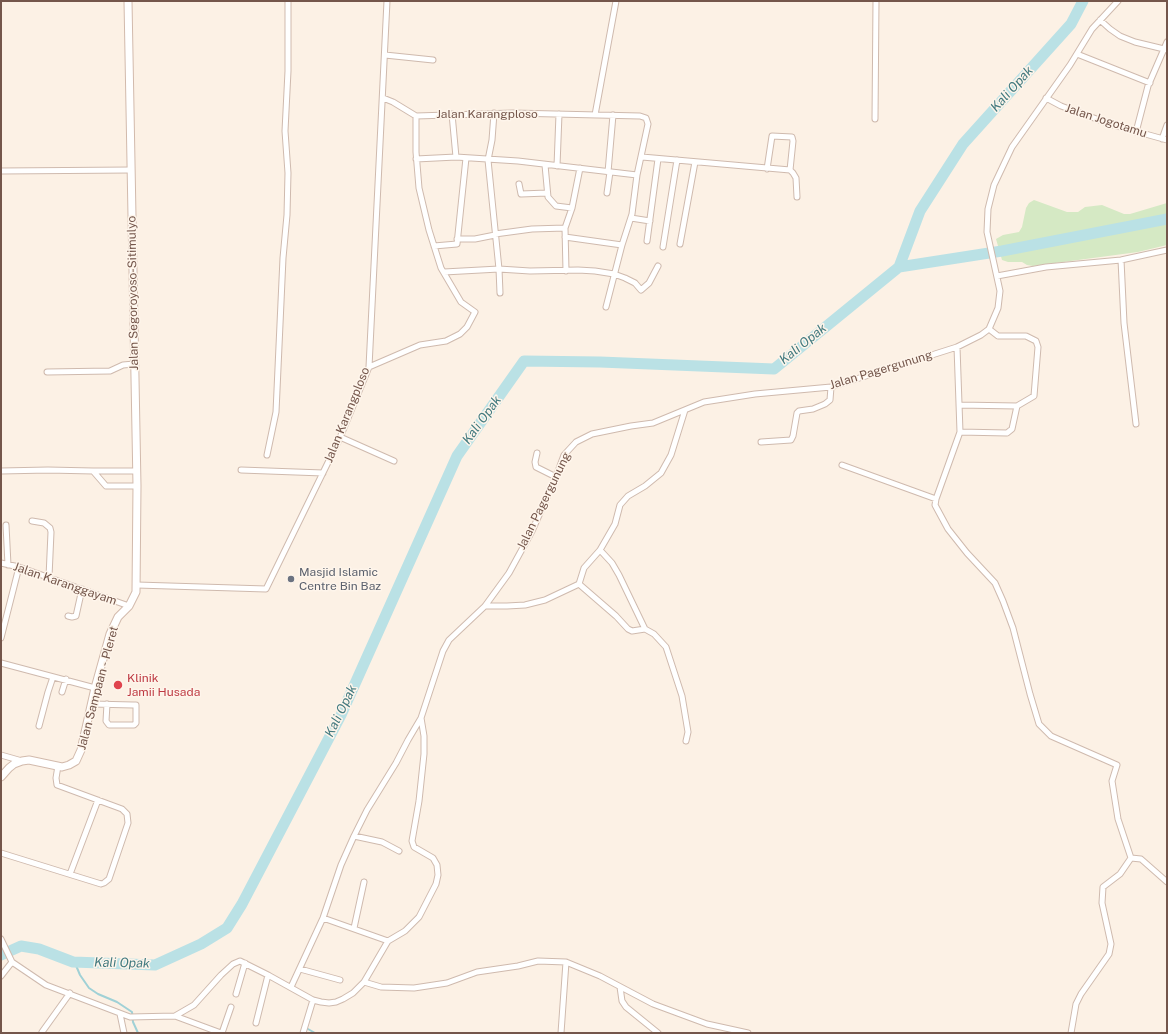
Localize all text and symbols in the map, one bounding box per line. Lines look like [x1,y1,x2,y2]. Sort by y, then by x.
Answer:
water label: Kali Opak [987,63,1037,115]
street label: Jalan Jogotamu [1063,101,1149,141]
street label: Jalan Karangploso [436,107,538,121]
street label: Jalan Segoroyoso-Sitimulyo [124,216,142,370]
water label: Kali Opak [776,320,830,368]
street label: Jalan Pagergunung [828,348,934,392]
street label: Jalan Karangploso [321,365,373,465]
water label: Kali Opak [459,393,505,447]
street label: Jalan Pagergunung [514,450,574,552]
street label: Jalan Karanggayam [11,560,119,608]
place label: Masjid Islamic Centre Bin Baz [299,565,381,593]
marker: Masjid Islamic Centre Bin Baz [286,574,296,584]
street label: Jalan Sampaan - Pleret [75,625,121,751]
place label: Klinik Jamii Husada [127,671,200,699]
marker: Klinik Jamii Husada [112,679,124,691]
water label: Kali Opak [322,682,360,740]
water label: Kali Opak [94,955,150,971]

